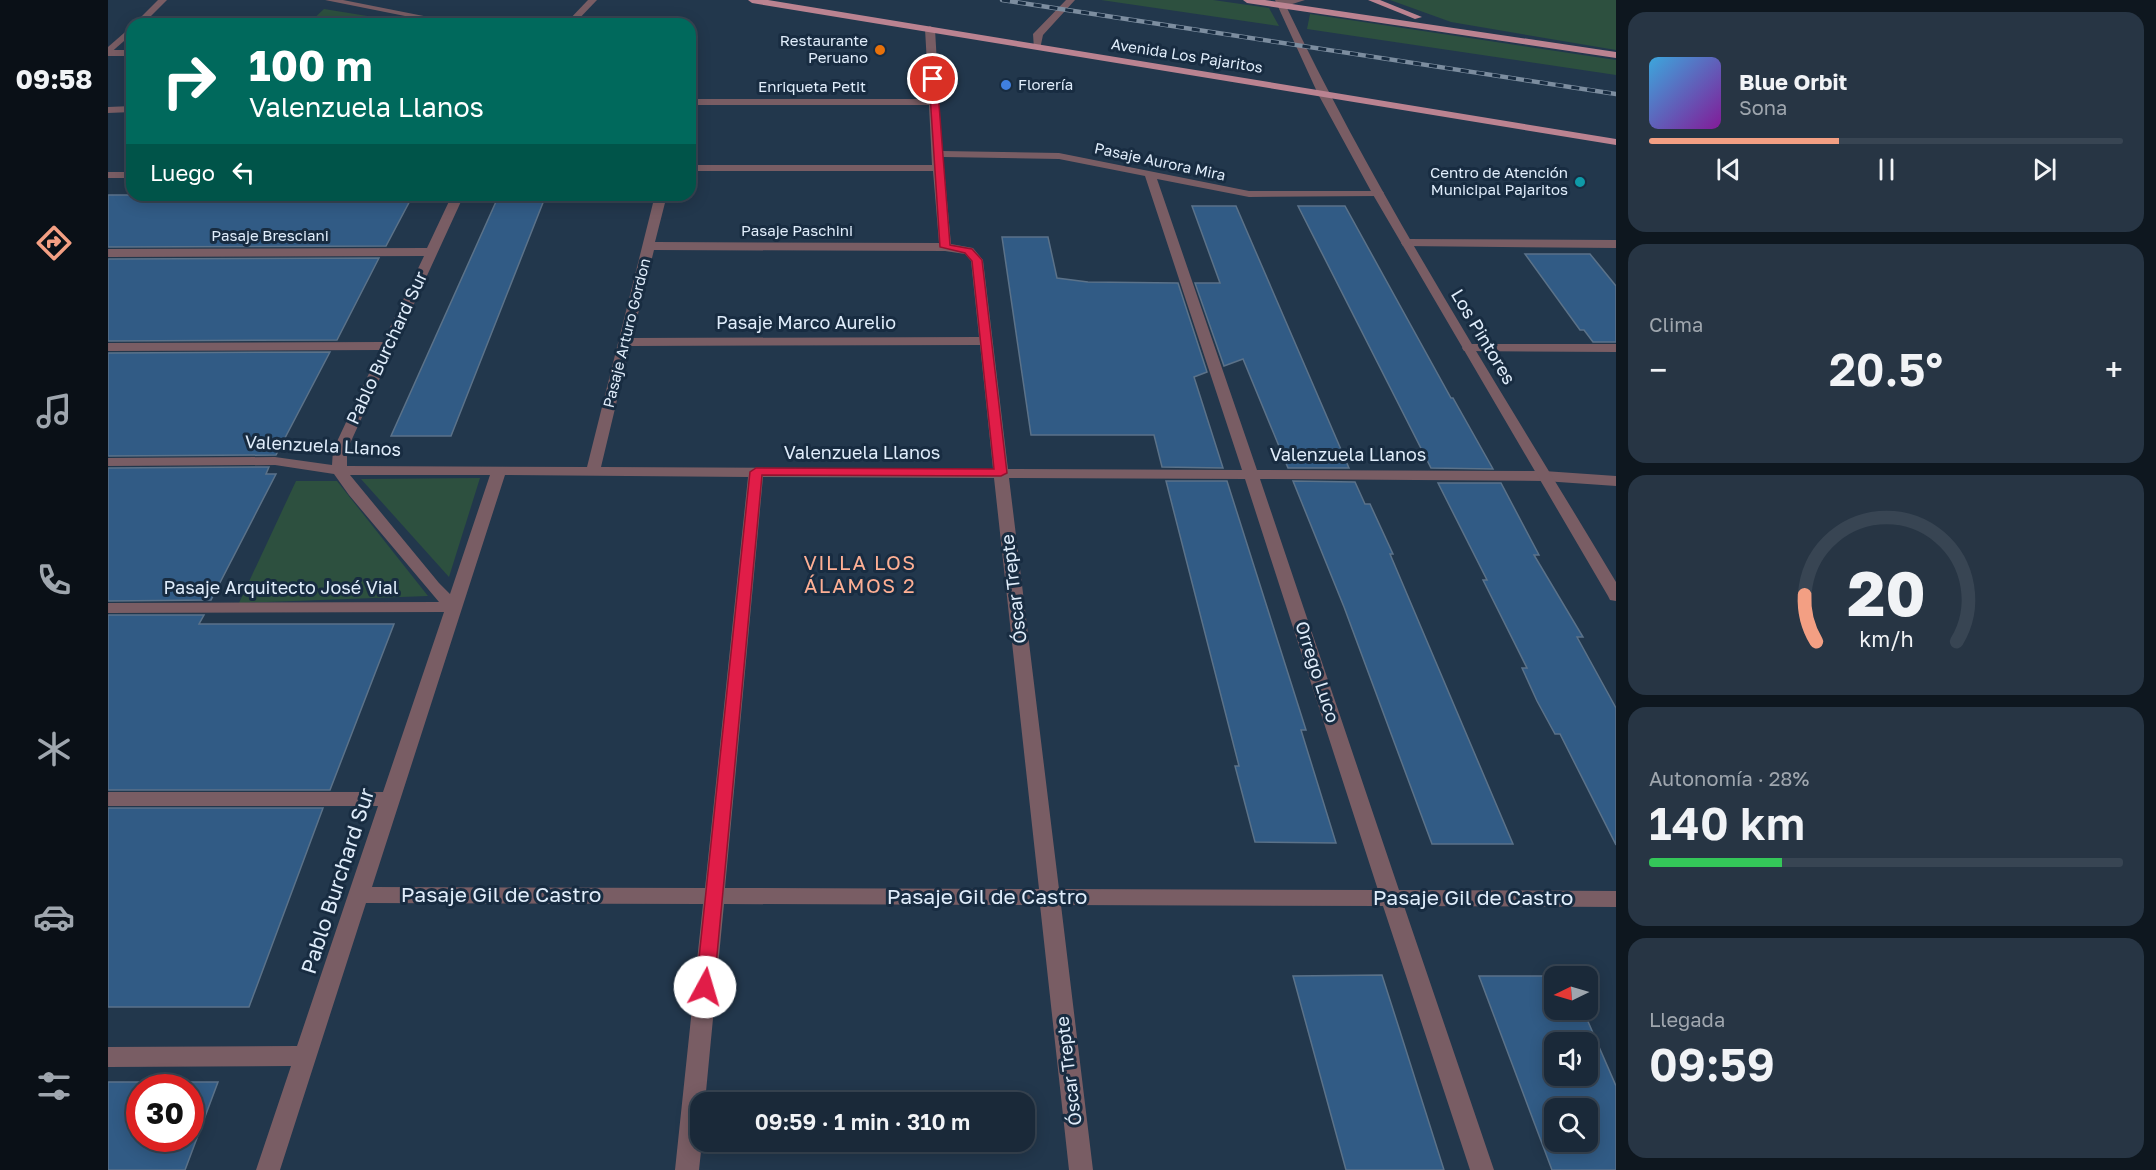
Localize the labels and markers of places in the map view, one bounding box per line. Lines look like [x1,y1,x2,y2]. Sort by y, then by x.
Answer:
place label: Restaurante Peruano [780,31,868,66]
marker: Restaurante Peruano [873,43,887,57]
pin [907,53,958,104]
place label: Florería [1018,75,1073,93]
marker: Florería [999,78,1013,92]
place label: Centro de Atención Municipal Pajaritos [1430,163,1568,198]
marker: Centro de Atención Municipal Pajaritos [1573,175,1587,189]

